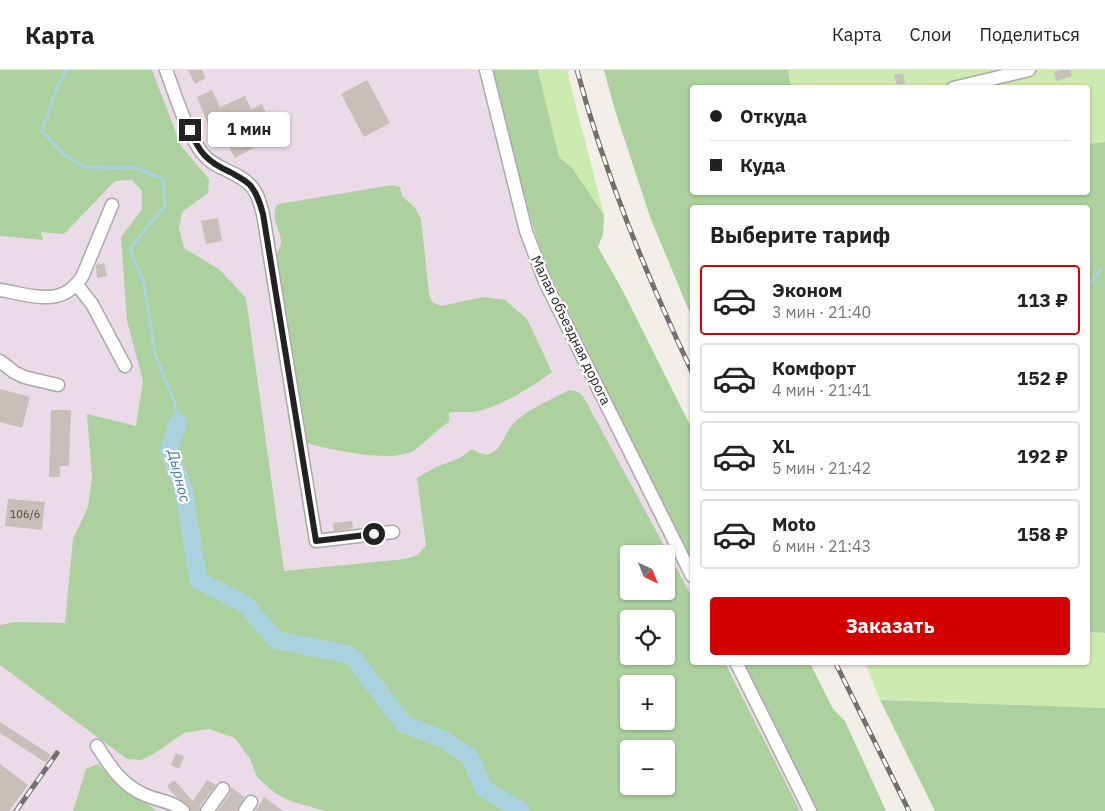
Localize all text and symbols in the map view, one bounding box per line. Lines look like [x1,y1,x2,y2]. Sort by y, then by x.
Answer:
text: Карта [25,19,95,51]
text: Карта [832,23,882,46]
text: Слои [910,23,952,46]
text: Поделиться [980,23,1080,46]
text: Откуда [740,104,807,128]
callout: 1 мин [208,112,290,148]
route end [179,119,201,141]
text: 1 мин [227,119,271,139]
text: Куда [740,153,785,177]
text: Выберите тариф [710,220,890,249]
street label: Малая объездная дорога [527,252,615,408]
icon: car [712,278,757,323]
text: Эконом [772,278,843,302]
text: 113 ₽ [1017,288,1068,312]
text: 3 мин · 21:40 [772,302,871,322]
icon: car [712,356,757,401]
text: Комфорт [772,356,856,380]
text: 152 ₽ [1017,366,1068,390]
text: 4 мин · 21:41 [772,380,871,400]
icon: car [712,434,757,479]
text: XL [772,434,795,458]
text: 192 ₽ [1017,444,1068,468]
water label: Дырнос [163,446,195,505]
text: 5 мин · 21:42 [772,458,871,478]
house number: 106/6 [10,507,40,521]
icon: car [712,512,757,557]
text: Moto [772,512,816,536]
text: 158 ₽ [1017,522,1068,546]
route start [363,523,385,545]
text: 6 мин · 21:43 [772,536,871,556]
north arrow [620,545,675,600]
map controls [620,545,675,795]
button: Заказать [710,597,1070,655]
button: locate [620,610,675,665]
button: + [620,675,675,730]
button: − [620,740,675,795]

